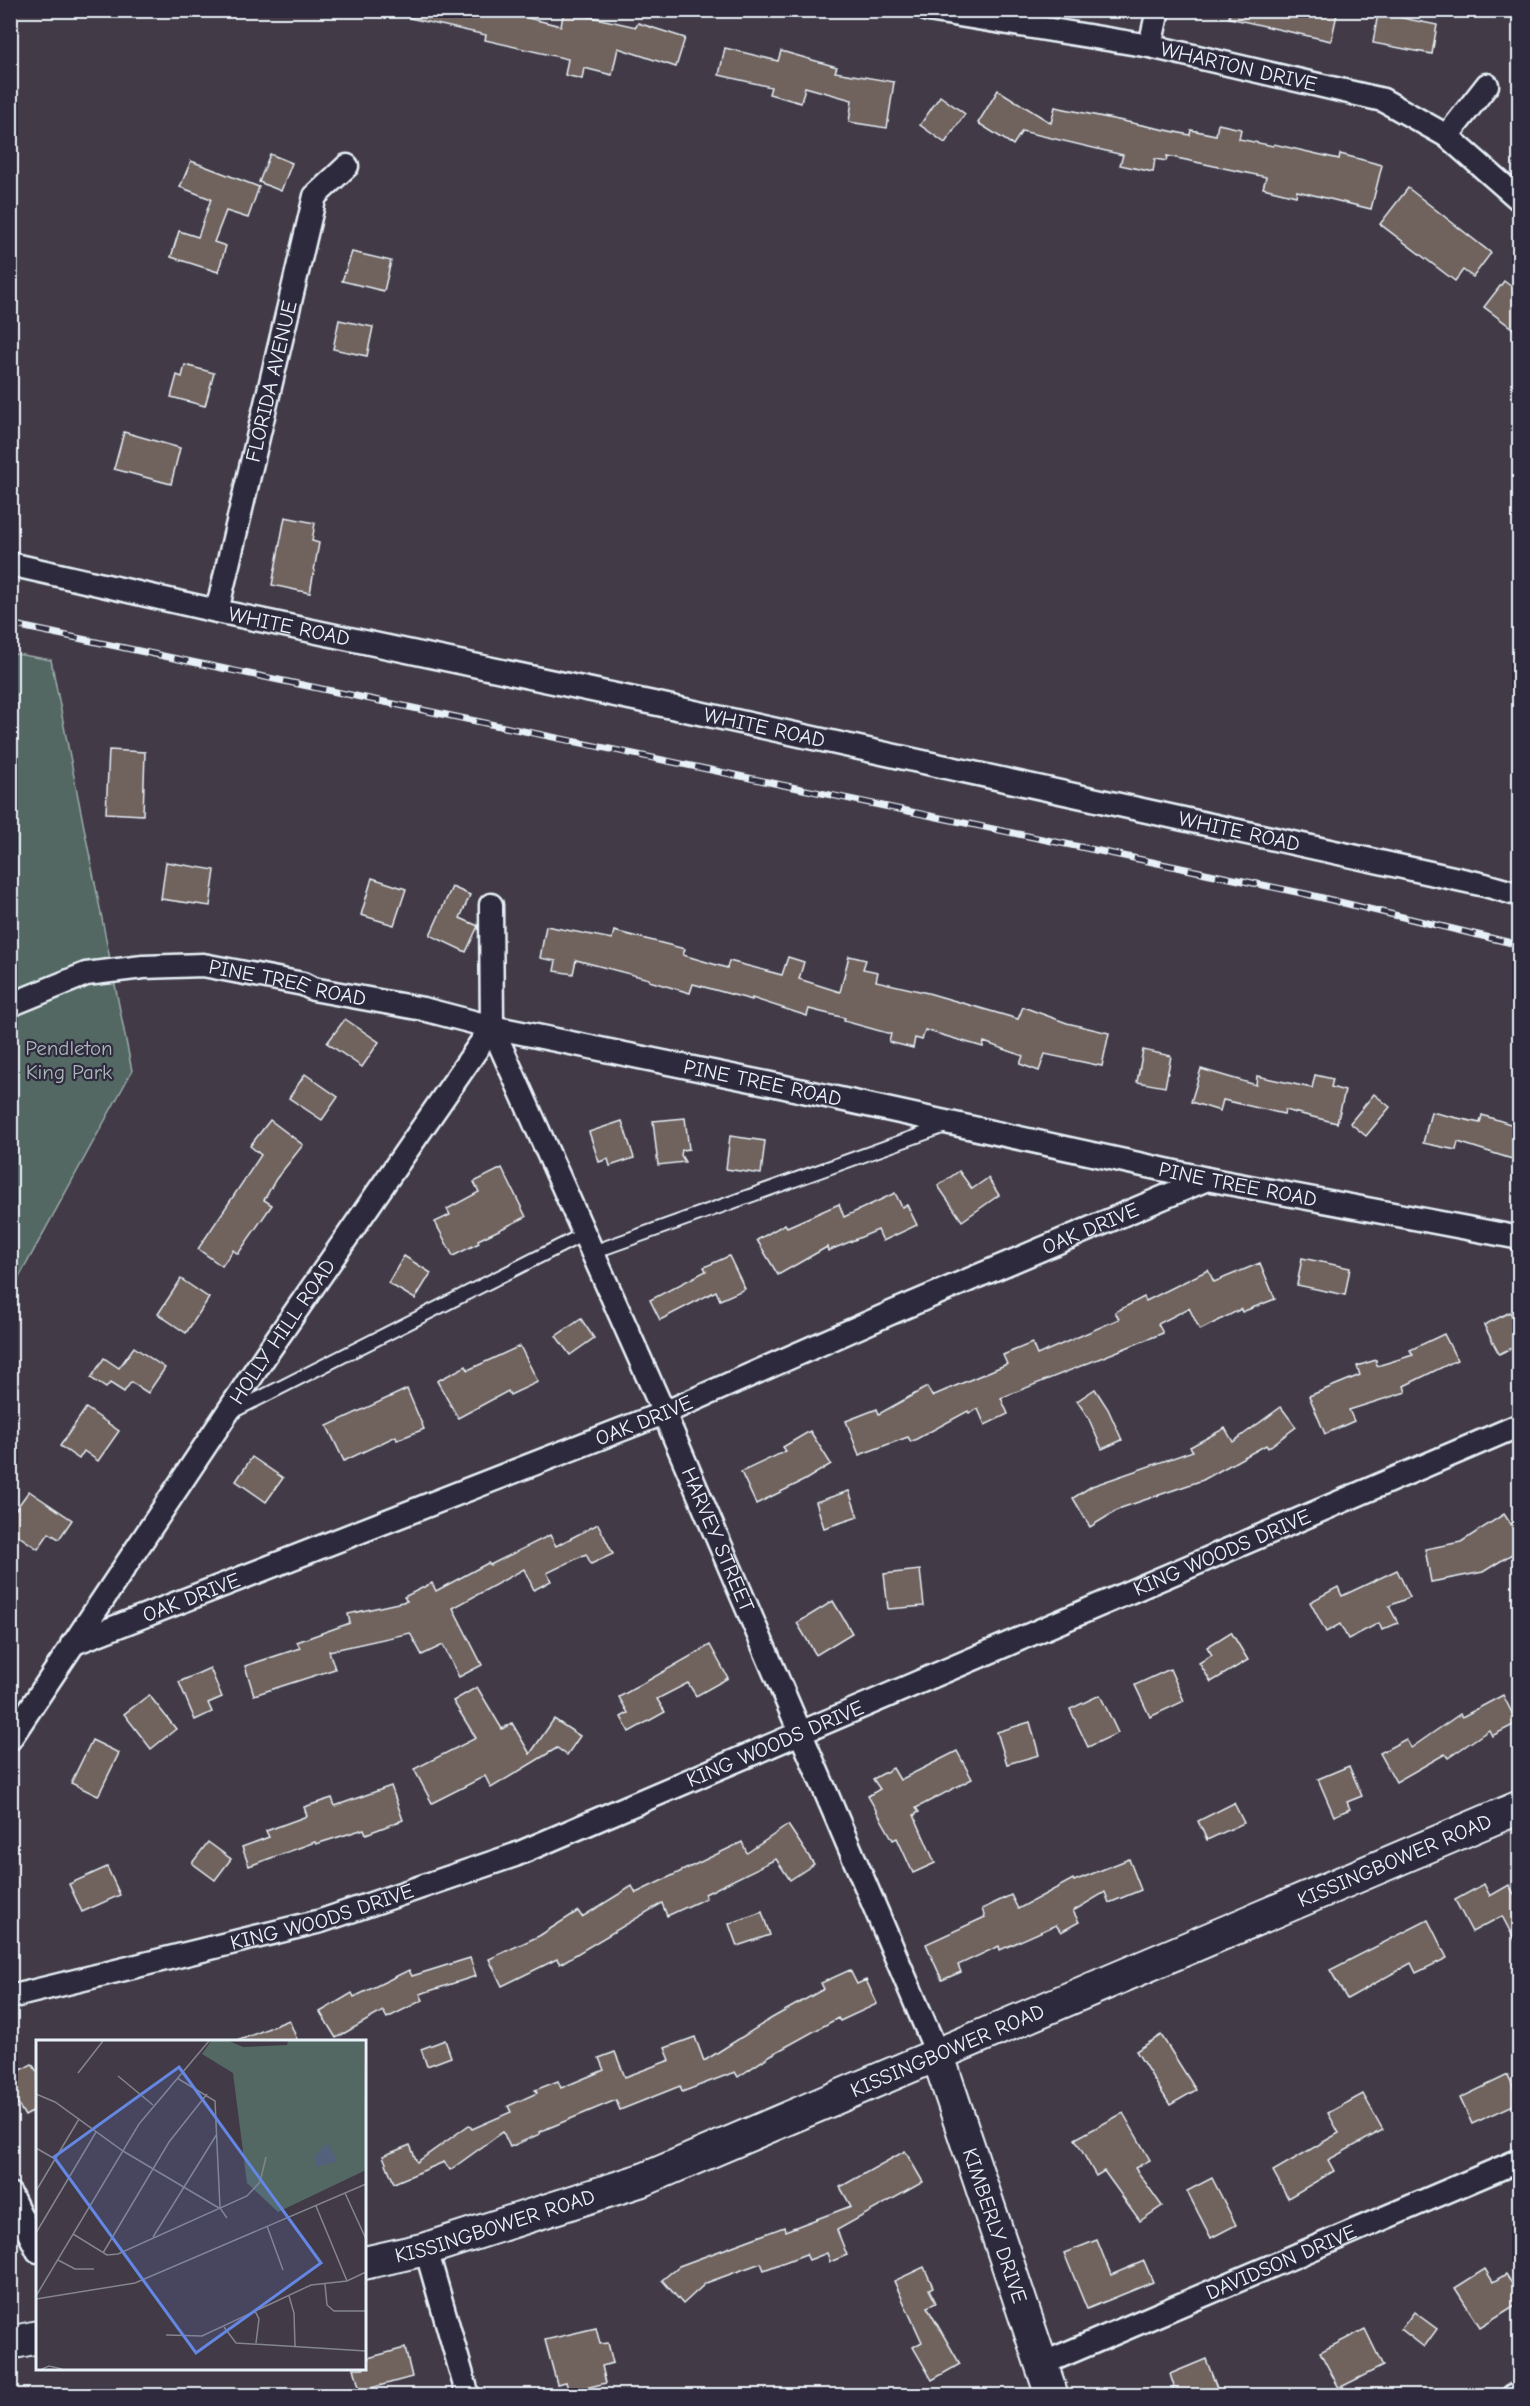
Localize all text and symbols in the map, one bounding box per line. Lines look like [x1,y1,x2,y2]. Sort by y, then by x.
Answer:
street label: WHARTON DRIVE [1158,37,1319,96]
street label: FLORIDA AVENUE [241,298,302,464]
street label: WHITE ROAD [226,602,352,651]
street label: WHITE ROAD [702,702,828,752]
street label: WHITE ROAD [1176,806,1302,856]
street label: PINE TREE ROAD [207,954,368,1010]
park label: Pendleton King Park [25,1036,113,1084]
street label: PINE TREE ROAD [682,1054,844,1111]
street label: PINE TREE ROAD [1157,1157,1319,1212]
street label: OAK DRIVE [1038,1197,1142,1259]
street label: HOLLY HILL ROAD [224,1254,340,1409]
street label: OAK DRIVE [592,1390,696,1451]
street label: HARVEY STREET [677,1464,759,1615]
street label: KING WOODS DRIVE [1130,1504,1314,1601]
street label: OAK DRIVE [139,1568,243,1627]
street label: KING WOODS DRIVE [683,1695,867,1792]
street label: KISSINGBOWER ROAD [1294,1809,1495,1912]
street label: KING WOODS DRIVE [228,1878,417,1955]
street label: KISSINGBOWER ROAD [847,1999,1048,2102]
inset map [36,2040,366,2370]
street label: KIMBERLY DRIVE [958,2145,1032,2306]
street label: KISSINGBOWER ROAD [392,2184,598,2268]
street label: DAVIDSON DRIVE [1202,2219,1360,2305]

